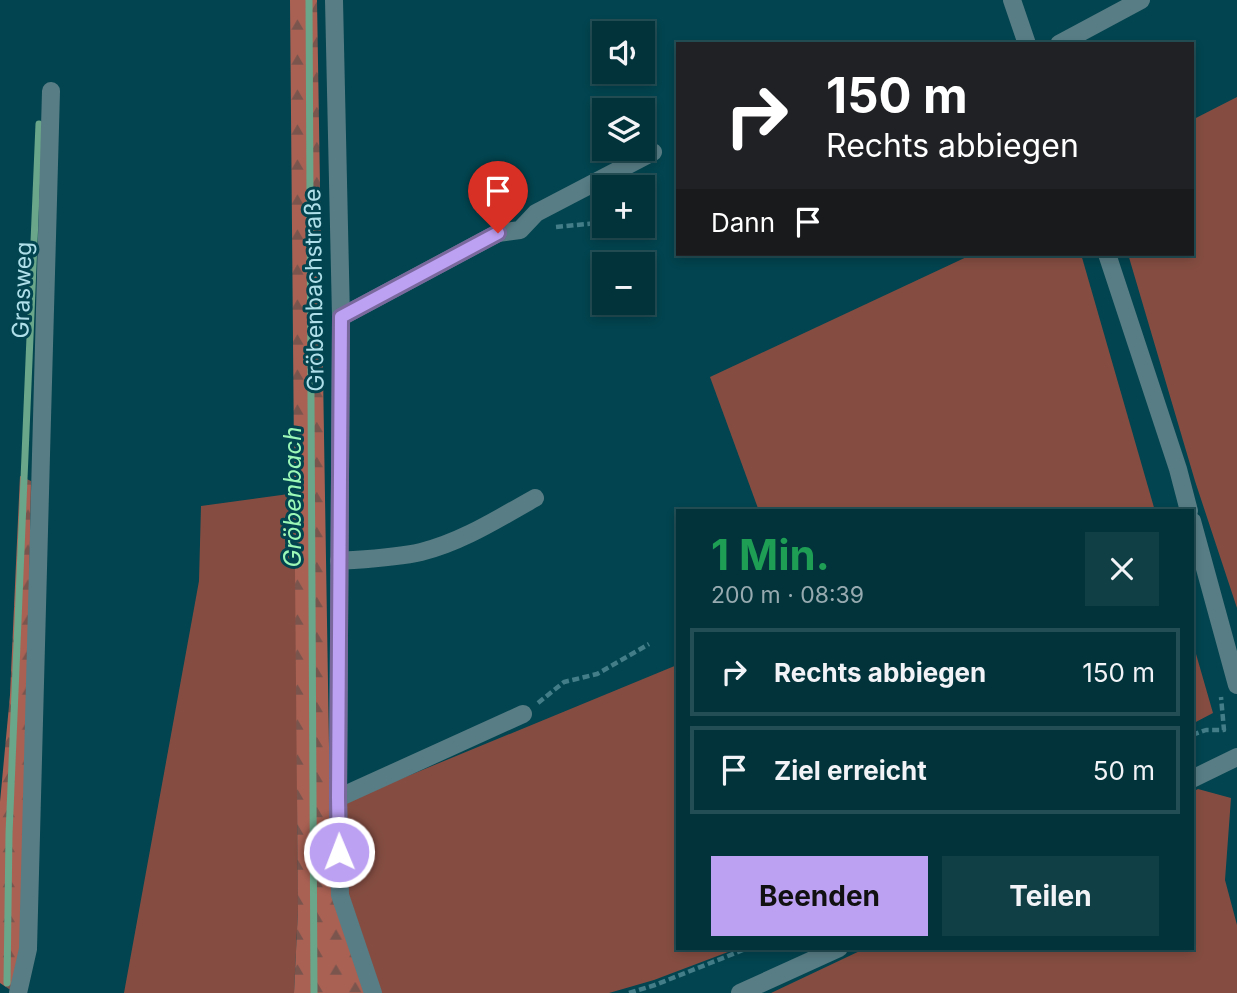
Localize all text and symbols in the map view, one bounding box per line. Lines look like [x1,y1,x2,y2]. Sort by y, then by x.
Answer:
map controls [592,21,655,315]
button: sound [592,21,655,84]
text: 150 m [826,66,968,125]
icon: right [711,70,802,161]
button: layers [592,98,655,161]
text: Rechts abbiegen [826,126,1079,165]
pin [468,161,528,233]
icon: arrive [479,172,517,210]
button: + [592,175,655,238]
street label: Gröbenbachstraße [298,188,330,392]
icon: arrive [789,203,827,241]
text: Dann [711,207,775,238]
street label: Grasweg [6,241,38,339]
button: − [592,252,655,315]
water label: Gröbenbach [278,426,307,568]
text: 1 Min. [711,529,830,580]
button: close [1085,532,1159,606]
text: 200 m · 08:39 [711,581,864,609]
icon: right [715,653,753,691]
text: Rechts abbiegen [774,657,986,688]
text: 150 m [1082,657,1155,688]
icon: arrive [715,751,753,789]
text: Ziel erreicht [774,755,927,786]
text: 50 m [1093,755,1155,786]
position arrow [302,815,376,889]
button: Beenden [711,856,928,936]
button: Teilen [942,856,1159,936]

